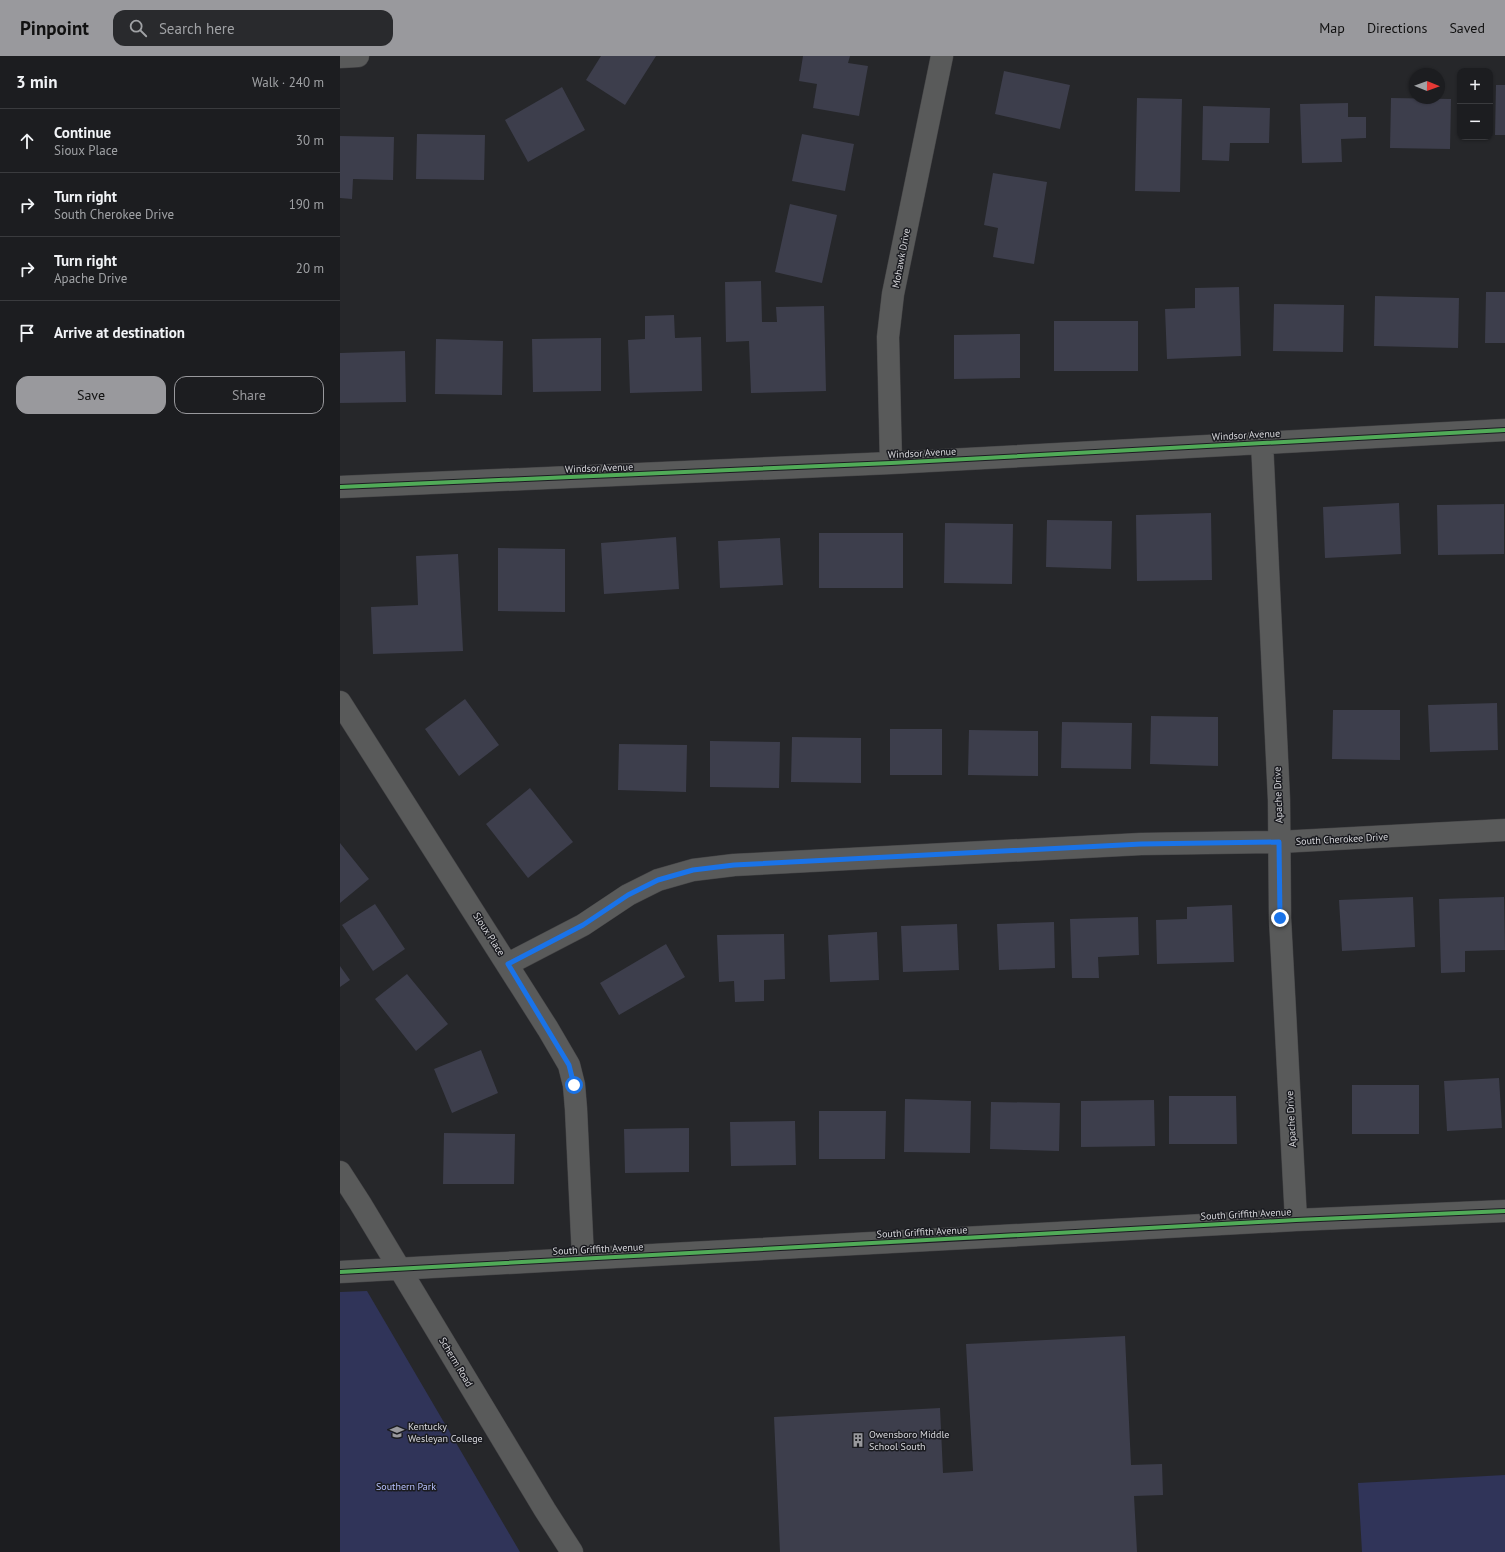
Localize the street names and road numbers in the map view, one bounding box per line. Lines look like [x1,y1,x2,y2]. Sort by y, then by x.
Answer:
street label: Mohawk Drive [889,227,913,289]
street label: Windsor Avenue [1212,427,1280,443]
street label: Windsor Avenue [888,445,956,461]
street label: Windsor Avenue [565,460,633,476]
street label: Apache Drive [1271,767,1285,823]
street label: South Cherokee Drive [1296,830,1388,848]
street label: Sioux Place [470,910,508,958]
street label: Apache Drive [1283,1091,1299,1147]
street label: South Griffith Avenue [1200,1205,1292,1223]
street label: South Griffith Avenue [876,1223,968,1241]
street label: South Griffith Avenue [552,1240,644,1258]
street label: Scherm Road [436,1335,476,1389]

